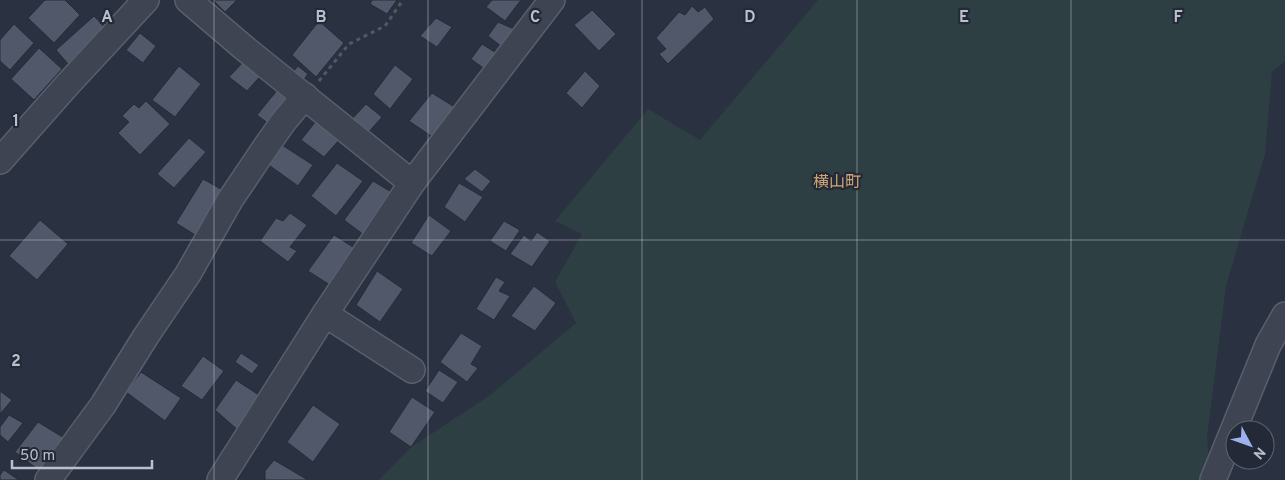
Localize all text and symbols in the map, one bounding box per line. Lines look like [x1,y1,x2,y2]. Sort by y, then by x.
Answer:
text: A [101,8,113,28]
text: B [315,8,327,28]
text: C [530,8,540,28]
text: D [744,8,756,28]
text: E [959,8,969,28]
text: F [1173,8,1183,28]
text: 1 [13,112,19,132]
district label: 横山町 [813,173,861,193]
text: 2 [11,352,21,372]
north arrow [1225,420,1275,470]
scale bar [12,438,152,470]
text: N [1249,443,1268,462]
text: 50 m [20,447,55,466]

